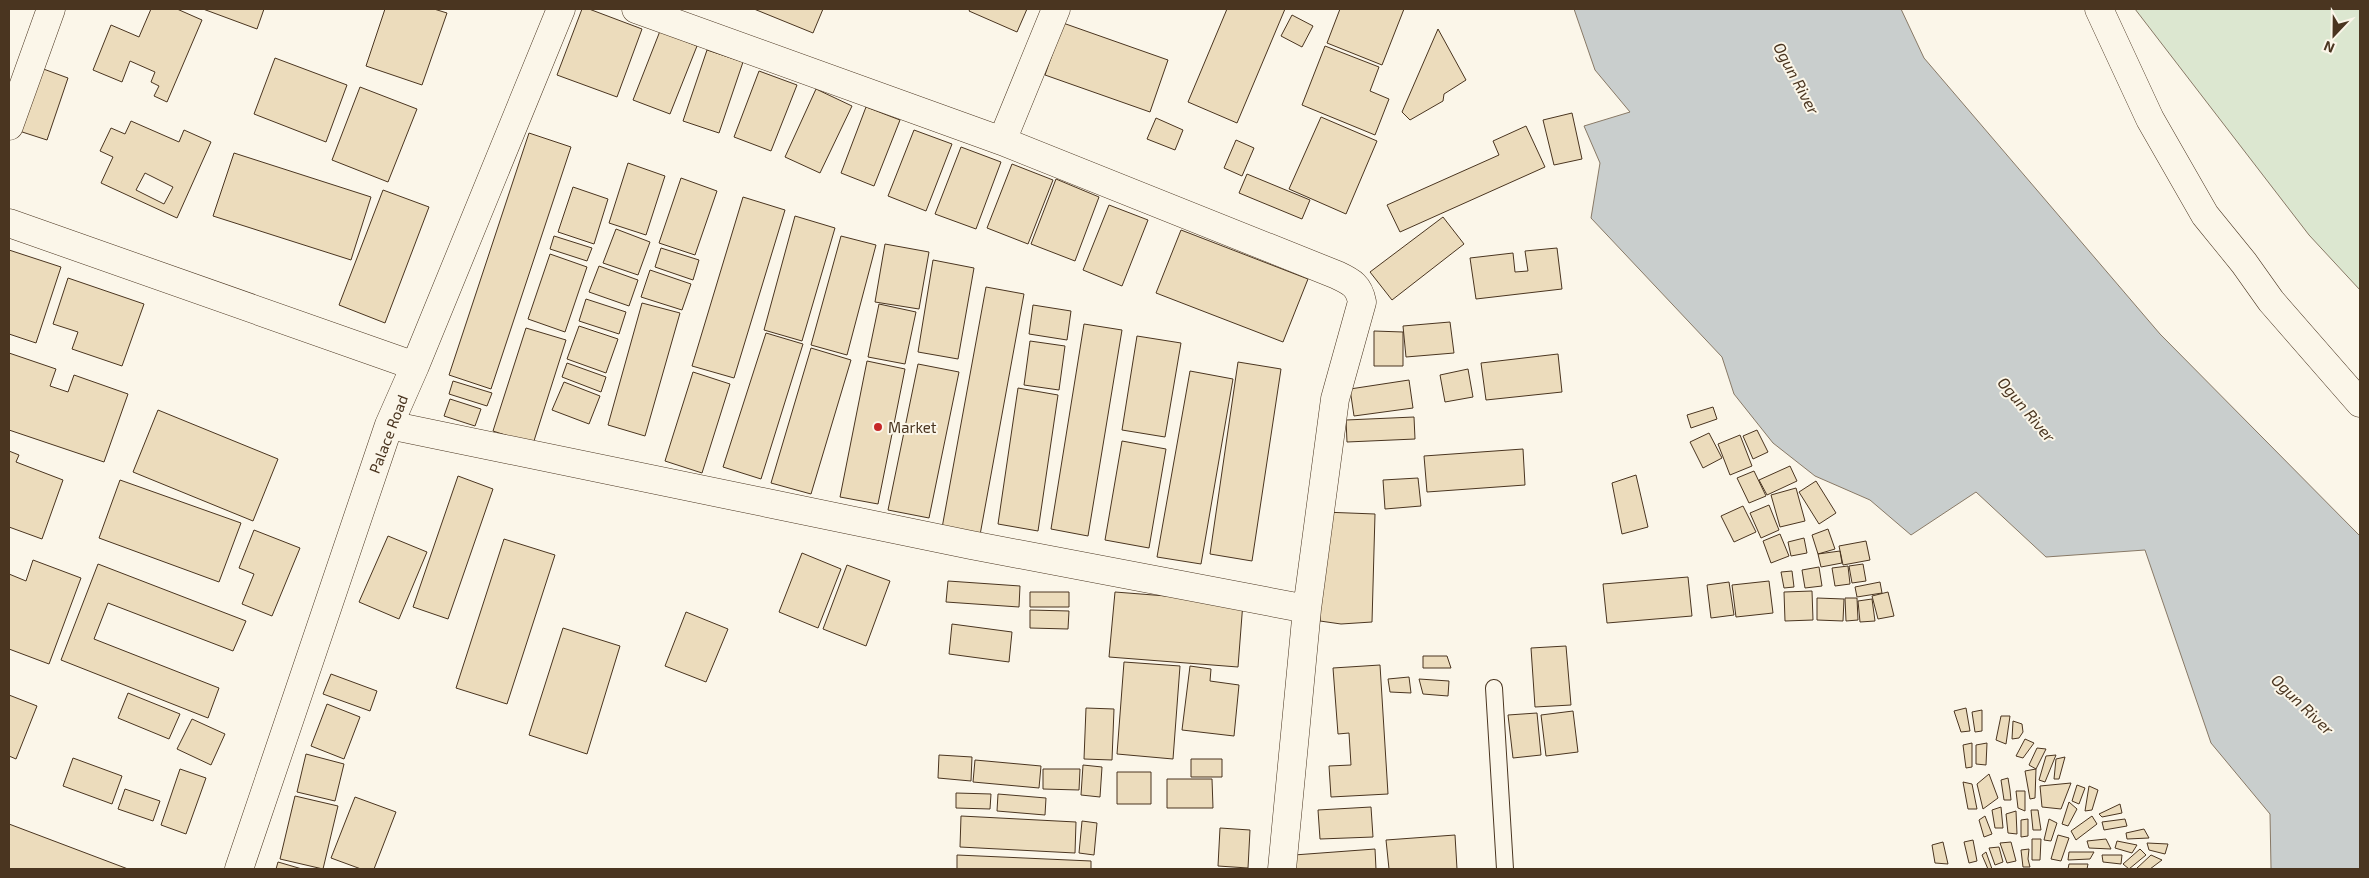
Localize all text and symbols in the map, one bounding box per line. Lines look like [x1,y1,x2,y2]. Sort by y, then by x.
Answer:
north arrow [2309,10,2359,60]
text: N [2321,38,2337,57]
water label: Ogun River [1770,39,1824,118]
water label: Ogun River [1994,373,2060,446]
street label: Palace Road [365,392,411,476]
place label: Market [888,418,937,436]
marker: Market [872,421,884,433]
water label: Ogun River [2268,670,2338,739]

